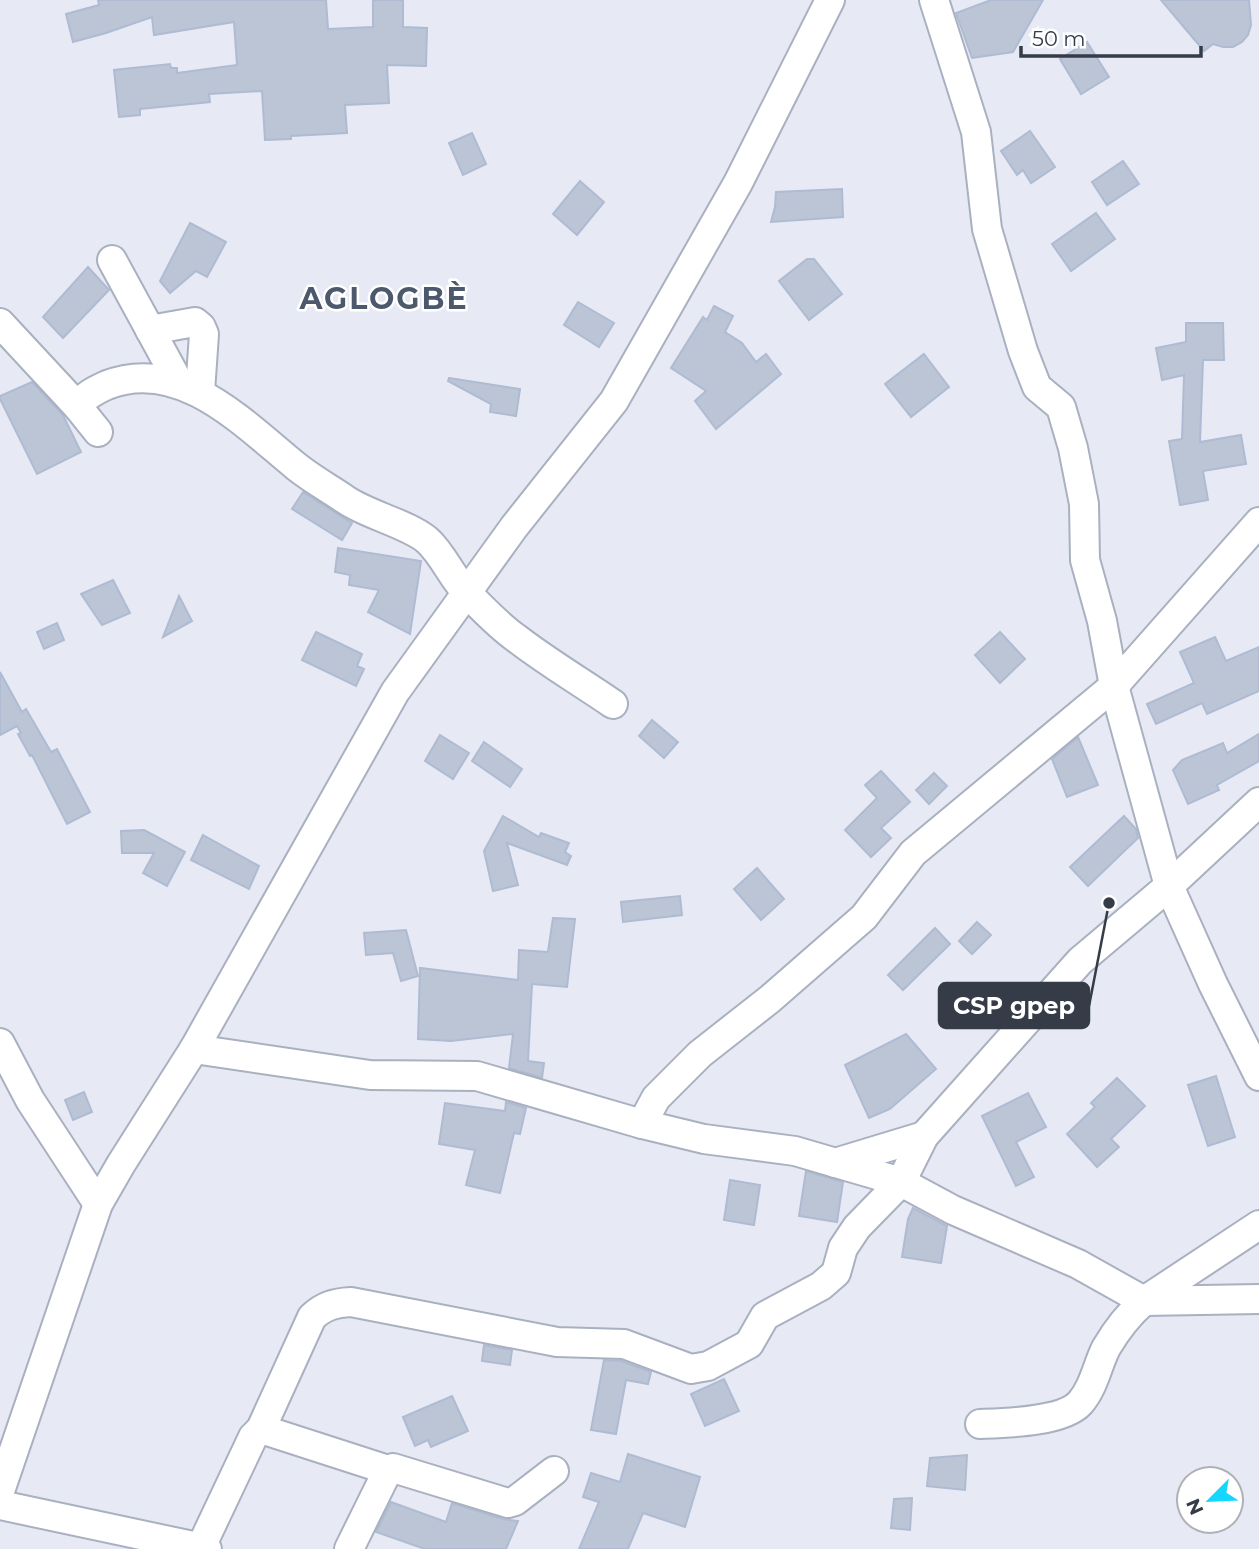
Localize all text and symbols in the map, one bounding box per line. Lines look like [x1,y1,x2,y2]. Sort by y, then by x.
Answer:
scale bar [1021,14,1201,58]
text: 50 m [1032,26,1086,51]
district label: AGLOGBÈ [298,280,469,317]
callout: CSP gpep [939,983,1089,1028]
text: CSP gpep [953,991,1075,1020]
north arrow [1175,1465,1245,1535]
text: N [1181,1495,1209,1518]

